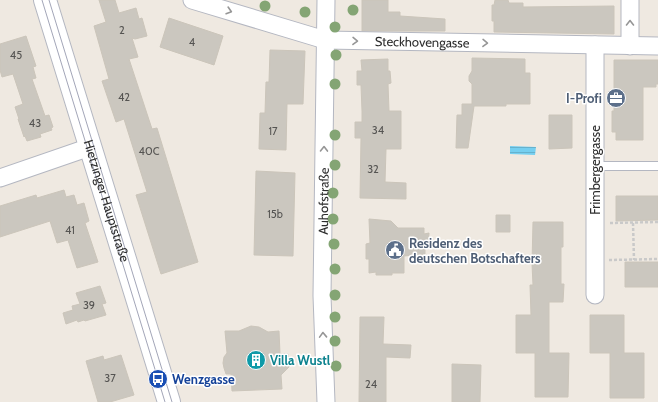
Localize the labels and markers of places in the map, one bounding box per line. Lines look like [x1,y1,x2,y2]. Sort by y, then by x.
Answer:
office icon: I-Profi [605,87,627,109]
place label: I-Profi [566,90,602,106]
place label: Residenz des deutschen Botschafters [409,235,541,266]
public building icon: Residenz des deutschen Botschafters [384,239,406,261]
building icon: Villa Wustl [245,349,267,371]
place label: Villa Wustl [270,352,331,368]
bus stop icon: Wenzgasse [147,368,169,390]
place label: Wenzgasse [172,371,235,387]

